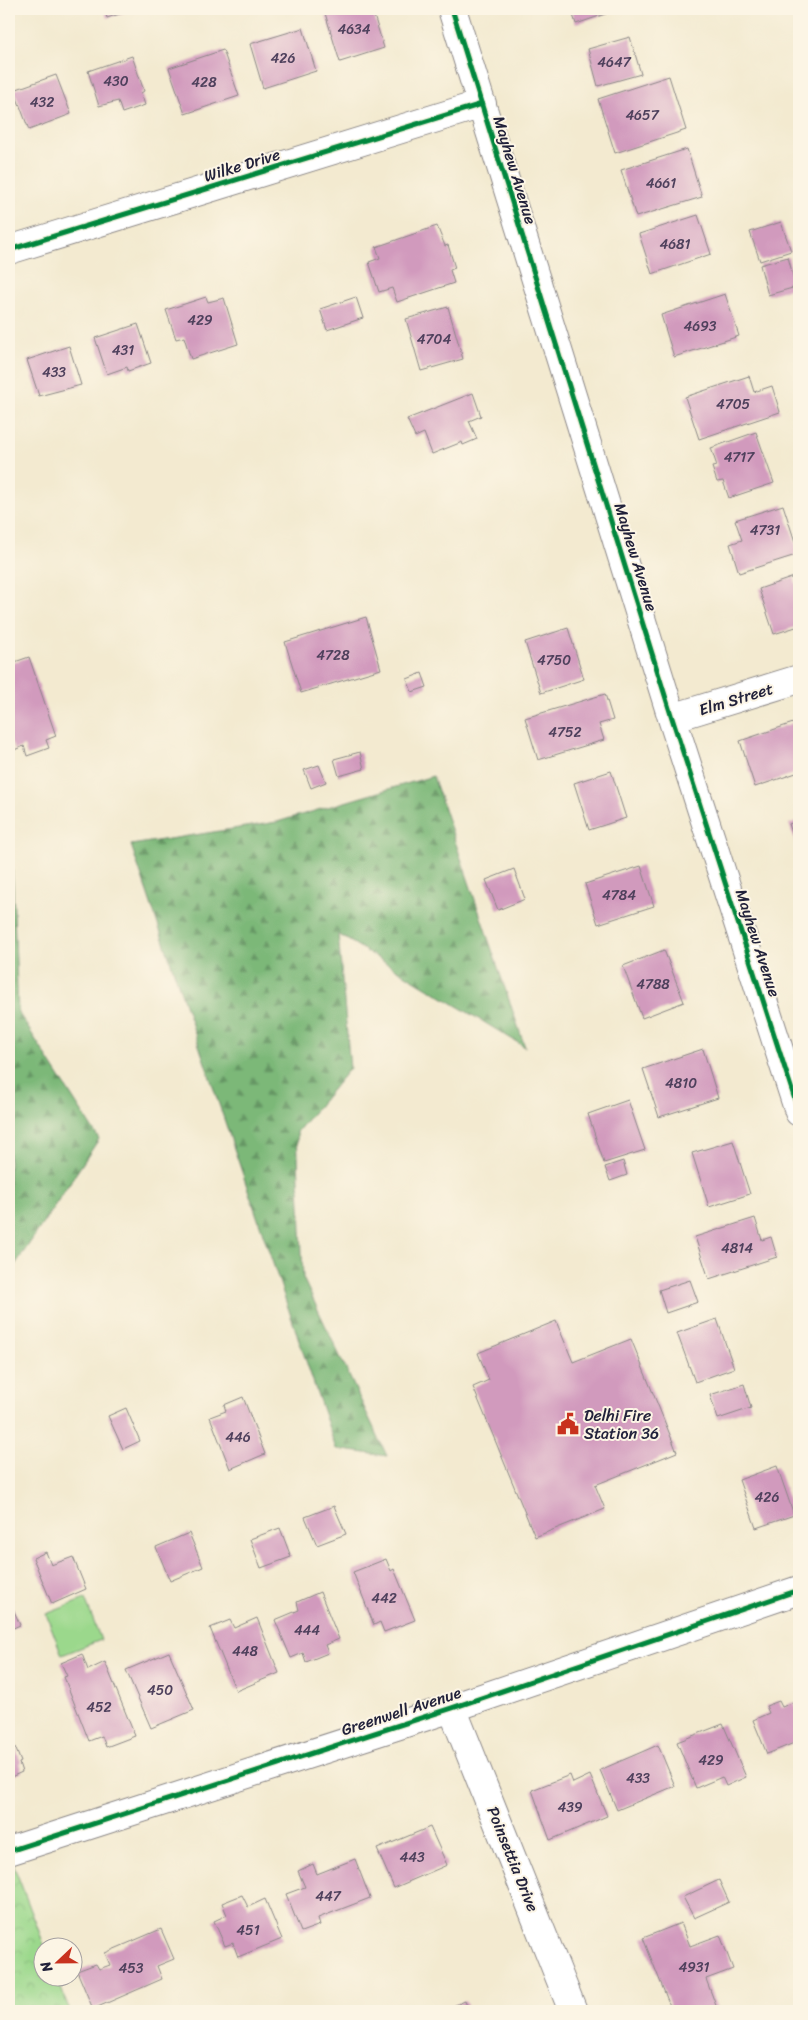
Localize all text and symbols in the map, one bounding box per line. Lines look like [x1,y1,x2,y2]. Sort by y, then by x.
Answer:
house number: 4634 [337,17,371,42]
house number: 426 [271,46,295,71]
house number: 4647 [597,50,632,75]
house number: 430 [103,69,129,94]
house number: 428 [191,70,217,95]
house number: 432 [30,90,54,115]
house number: 4657 [625,103,660,128]
street label: Mayhew Avenue [485,112,545,228]
street label: Wilke Drive [200,140,284,190]
house number: 4661 [646,171,676,196]
house number: 4681 [659,232,691,257]
house number: 429 [187,308,213,333]
house number: 4693 [684,314,717,339]
house number: 4704 [417,327,451,352]
house number: 431 [112,338,134,363]
house number: 433 [42,360,66,385]
house number: 4705 [716,392,751,417]
house number: 4717 [724,445,755,470]
street label: Mayhew Avenue [606,499,666,615]
house number: 4731 [750,518,780,543]
house number: 4728 [316,643,350,668]
house number: 4750 [537,648,571,673]
street label: Elm Street [695,674,777,724]
house number: 4752 [548,720,582,745]
house number: 4784 [602,883,636,908]
street label: Mayhew Avenue [727,885,789,1001]
house number: 4788 [636,972,670,997]
house number: 4810 [665,1071,697,1096]
house number: 4814 [721,1236,753,1261]
place label: Delhi Fire Station 36 [584,1401,659,1448]
public building icon: Delhi Fire Station 36 [555,1411,581,1437]
house number: 446 [225,1425,251,1450]
house number: 426 [755,1485,779,1510]
house number: 442 [371,1586,397,1611]
house number: 444 [294,1618,320,1643]
house number: 448 [232,1639,259,1664]
house number: 450 [147,1678,173,1703]
street label: Greenwell Avenue [337,1678,465,1744]
house number: 452 [86,1695,112,1720]
house number: 429 [698,1748,724,1773]
house number: 433 [626,1766,650,1791]
house number: 439 [557,1795,583,1820]
street label: Poinsettia Drive [479,1802,547,1916]
house number: 443 [399,1845,425,1870]
house number: 447 [315,1884,342,1909]
house number: 451 [236,1918,260,1943]
north arrow [32,1938,82,1988]
house number: 4931 [678,1955,710,1980]
house number: 453 [119,1956,144,1981]
text: N [33,1957,60,1977]

